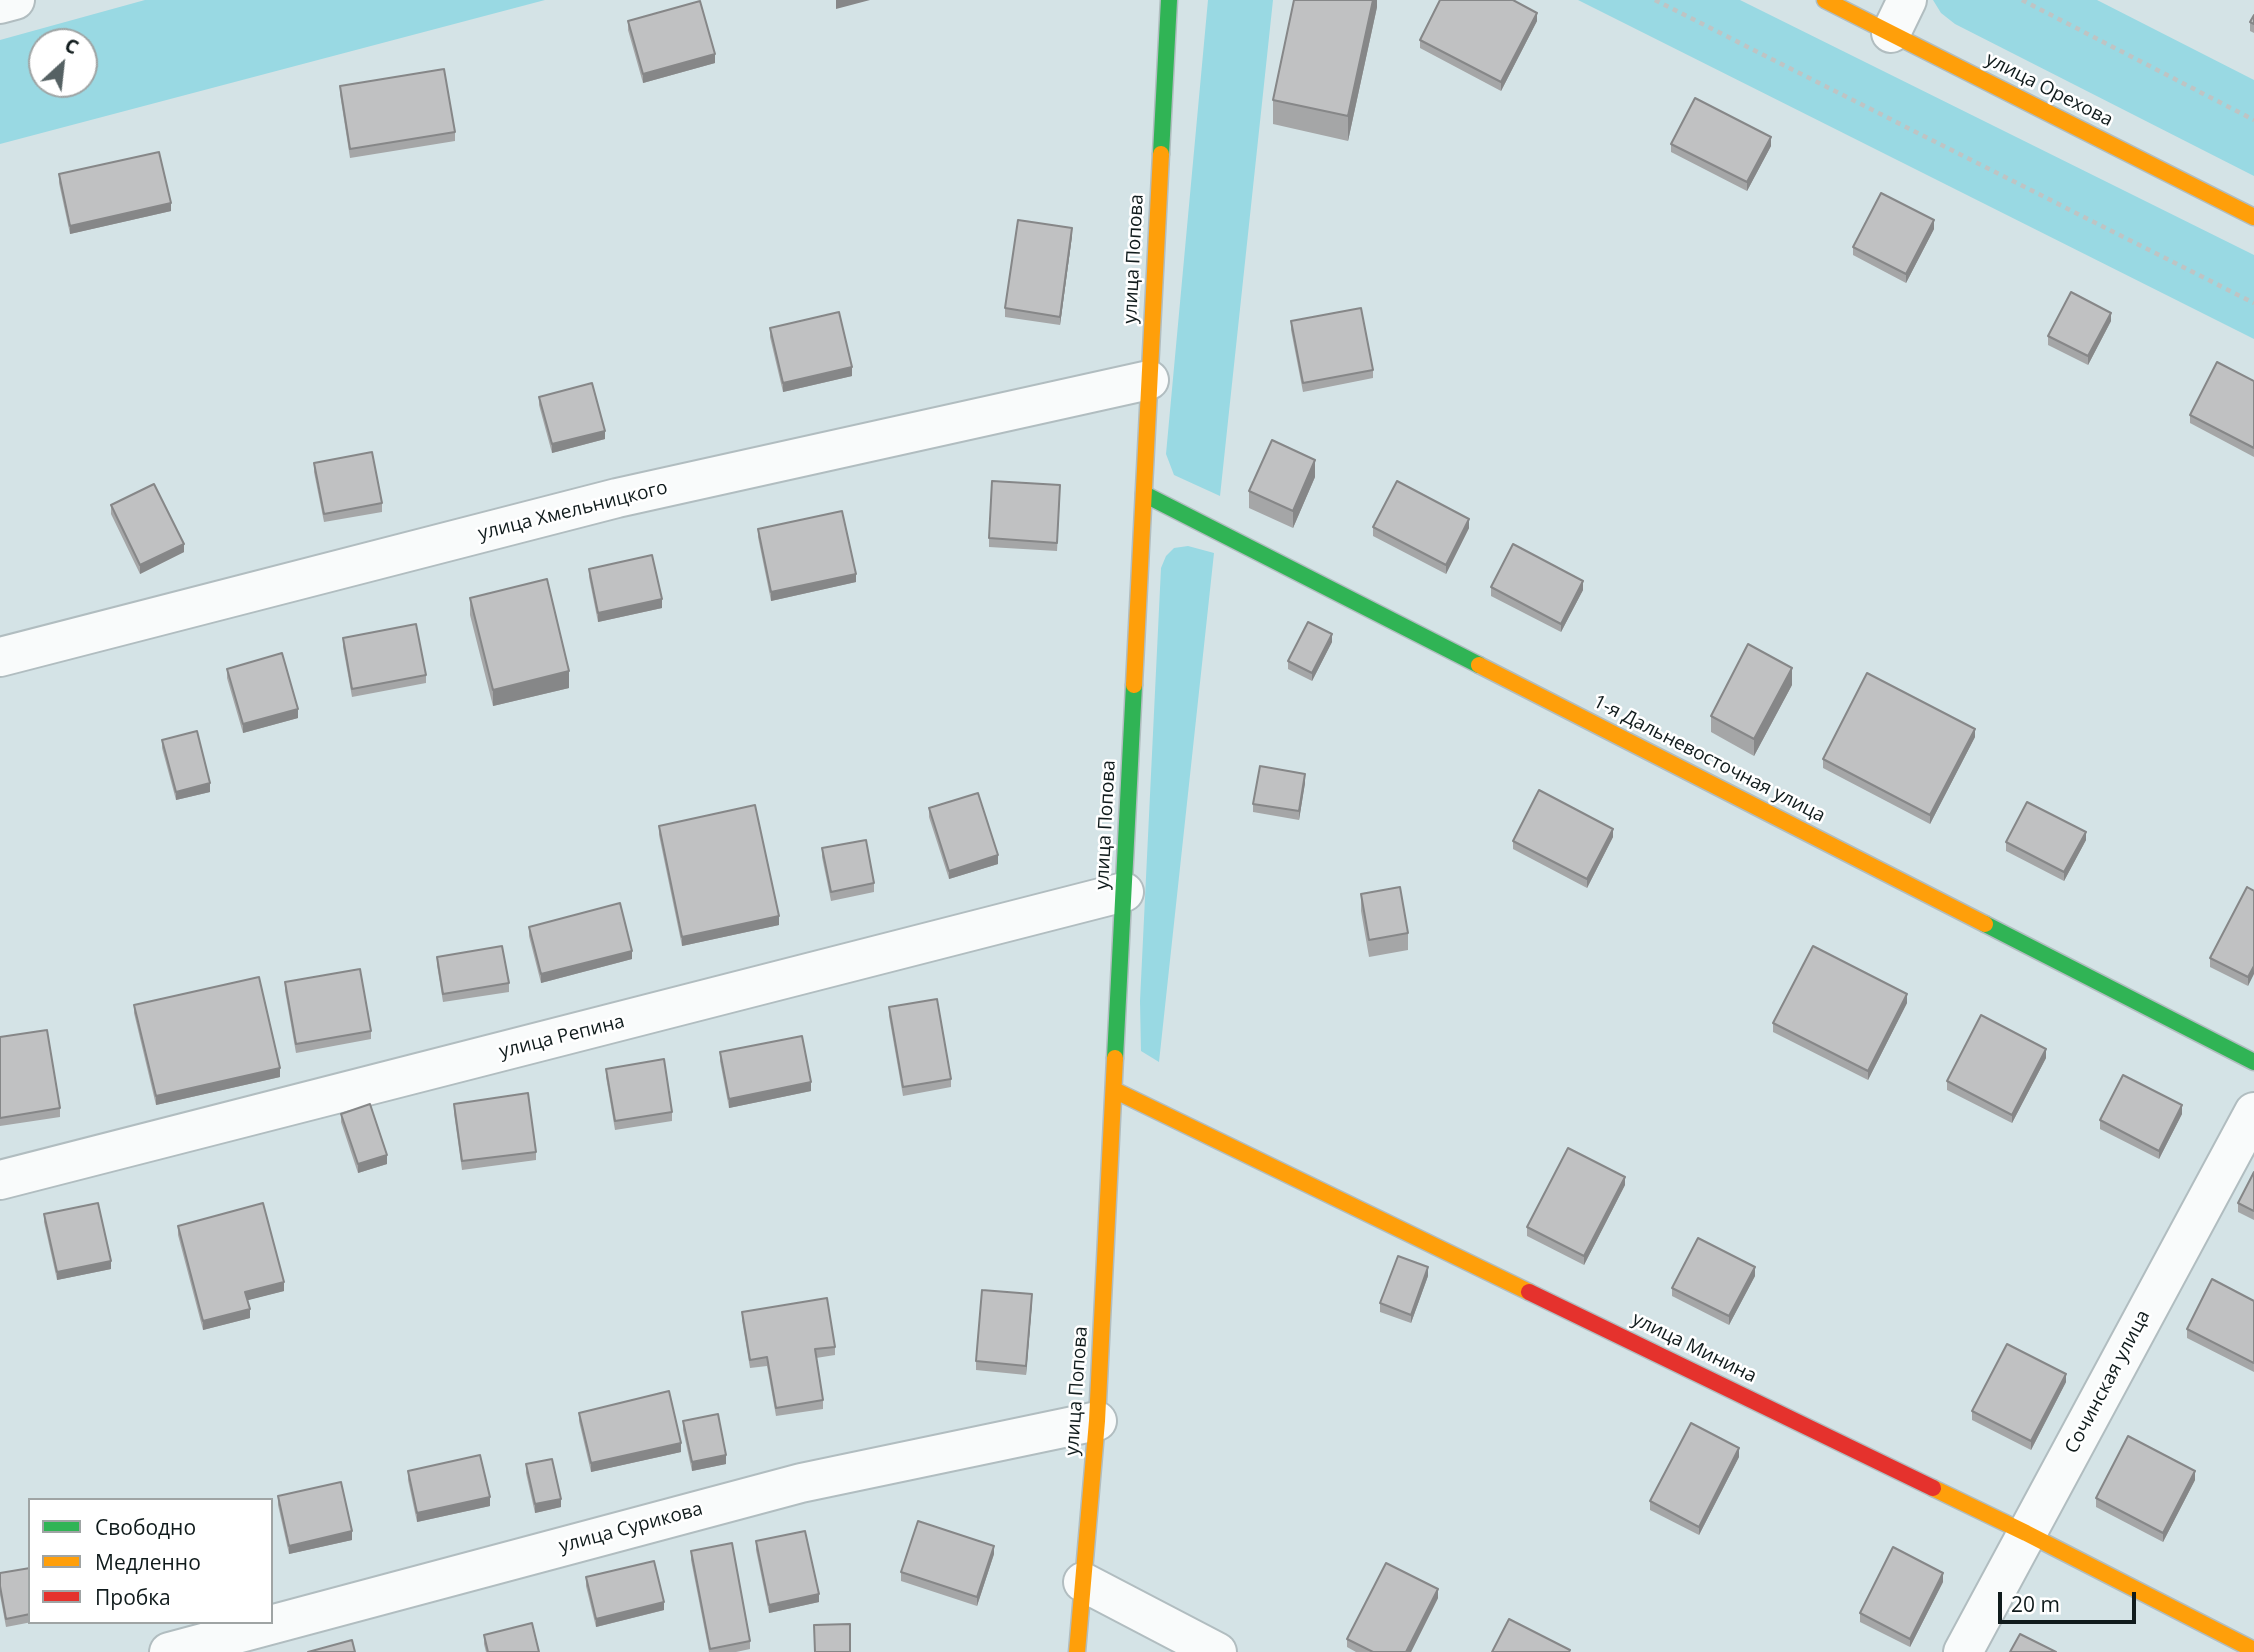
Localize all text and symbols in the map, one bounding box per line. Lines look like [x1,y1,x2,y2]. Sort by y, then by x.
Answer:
north arrow [28,28,98,98]
text: С [60,32,83,60]
street label: улица Орехова [1982,48,2116,132]
street label: улица Попова [1119,194,1149,324]
street label: улица Хмельницкого [476,476,670,546]
street label: 1-я Дальневосточная улица [1589,690,1829,828]
street label: улица Попова [1091,760,1121,890]
street label: улица Репина [497,1010,627,1064]
street label: Сочинская улица [2061,1307,2155,1457]
street label: улица Минина [1628,1308,1760,1388]
street label: улица Попова [1061,1325,1093,1457]
legend [28,1498,273,1624]
street label: улица Сурикова [557,1498,705,1558]
text: Свободно [95,1513,196,1541]
text: Медленно [95,1548,201,1576]
scale bar [2002,1578,2140,1622]
text: Пробка [95,1583,171,1611]
text: 20 m [2011,1590,2060,1618]

